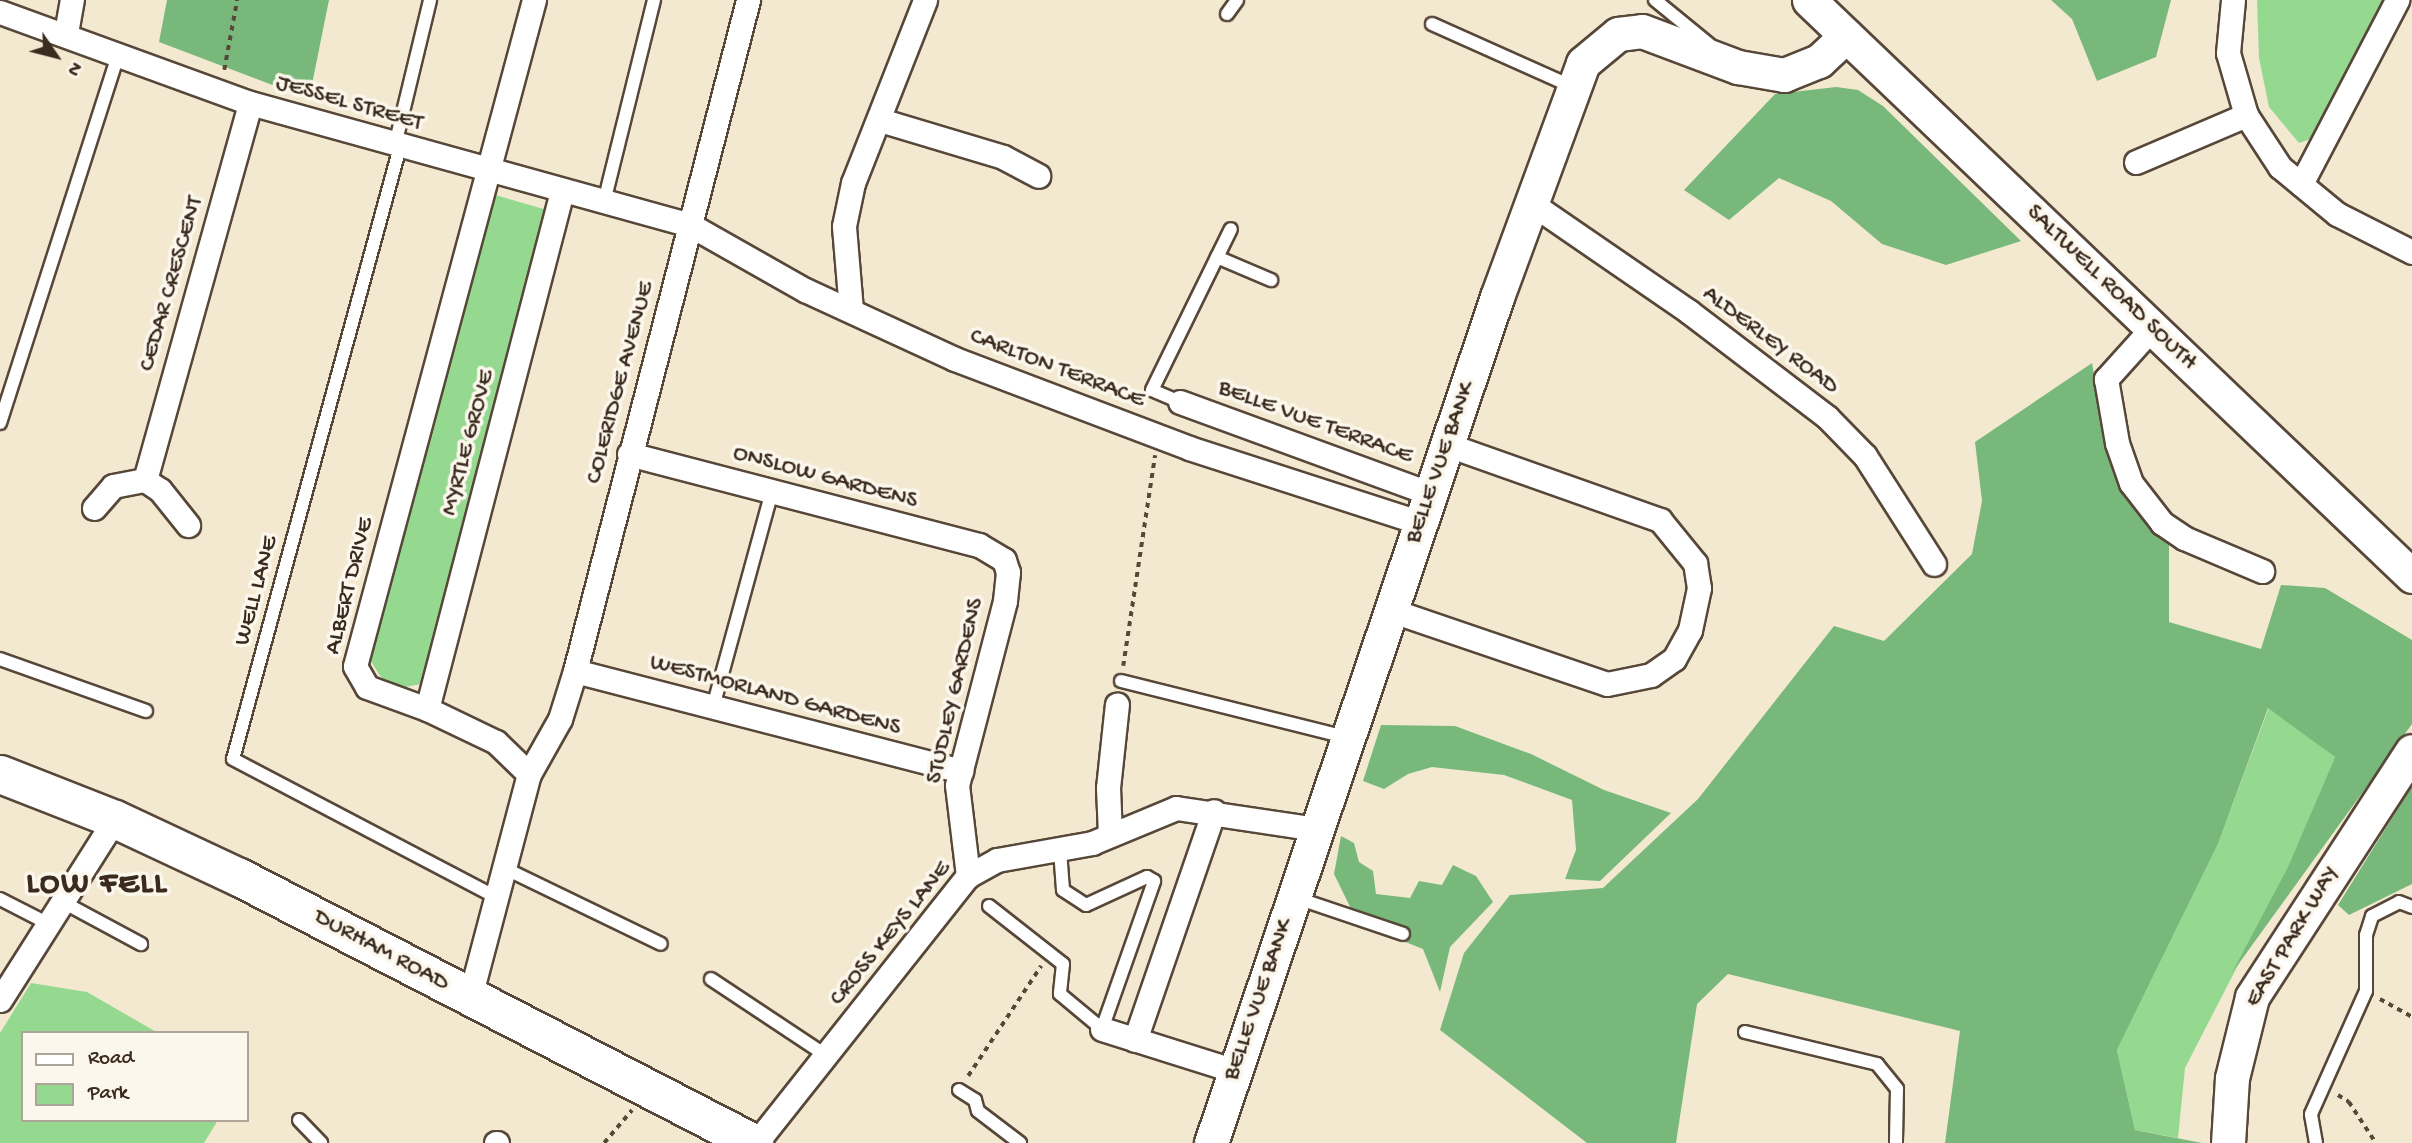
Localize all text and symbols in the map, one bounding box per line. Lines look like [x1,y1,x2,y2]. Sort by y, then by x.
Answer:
north arrow [21,21,91,91]
text: N [61,57,87,80]
street label: JESSEL STREET [272,69,426,139]
street label: CEDAR CRESCENT [133,193,211,375]
street label: SALTWELL ROAD SOUTH [2019,199,2203,377]
street label: COLERIDGE AVENUE [580,279,662,487]
street label: ALDERLEY ROAD [1696,280,1844,402]
street label: CARLTON TERRACE [965,322,1149,416]
street label: MYRTLE GROVE [436,367,502,519]
street label: BELLE VUE TERRACE [1214,374,1416,472]
street label: BELLE VUE BANK [1400,379,1482,547]
street label: ONSLOW GARDENS [730,440,920,516]
street label: ALBERT DRIVE [319,515,381,657]
street label: WELL LANE [229,533,285,649]
street label: STUDLEY GARDENS [921,595,991,787]
street label: WESTMORLAND GARDENS [646,649,904,743]
street label: CROSS KEYS LANE [824,856,958,1012]
street label: EAST PARK WAY [2240,861,2346,1013]
district label: LOW FELL [27,866,167,904]
street label: DURHAM ROAD [308,903,454,999]
street label: BELLE VUE BANK [1218,916,1300,1084]
legend [21,1031,248,1122]
text: Road [88,1047,134,1072]
text: Park [88,1082,128,1107]

